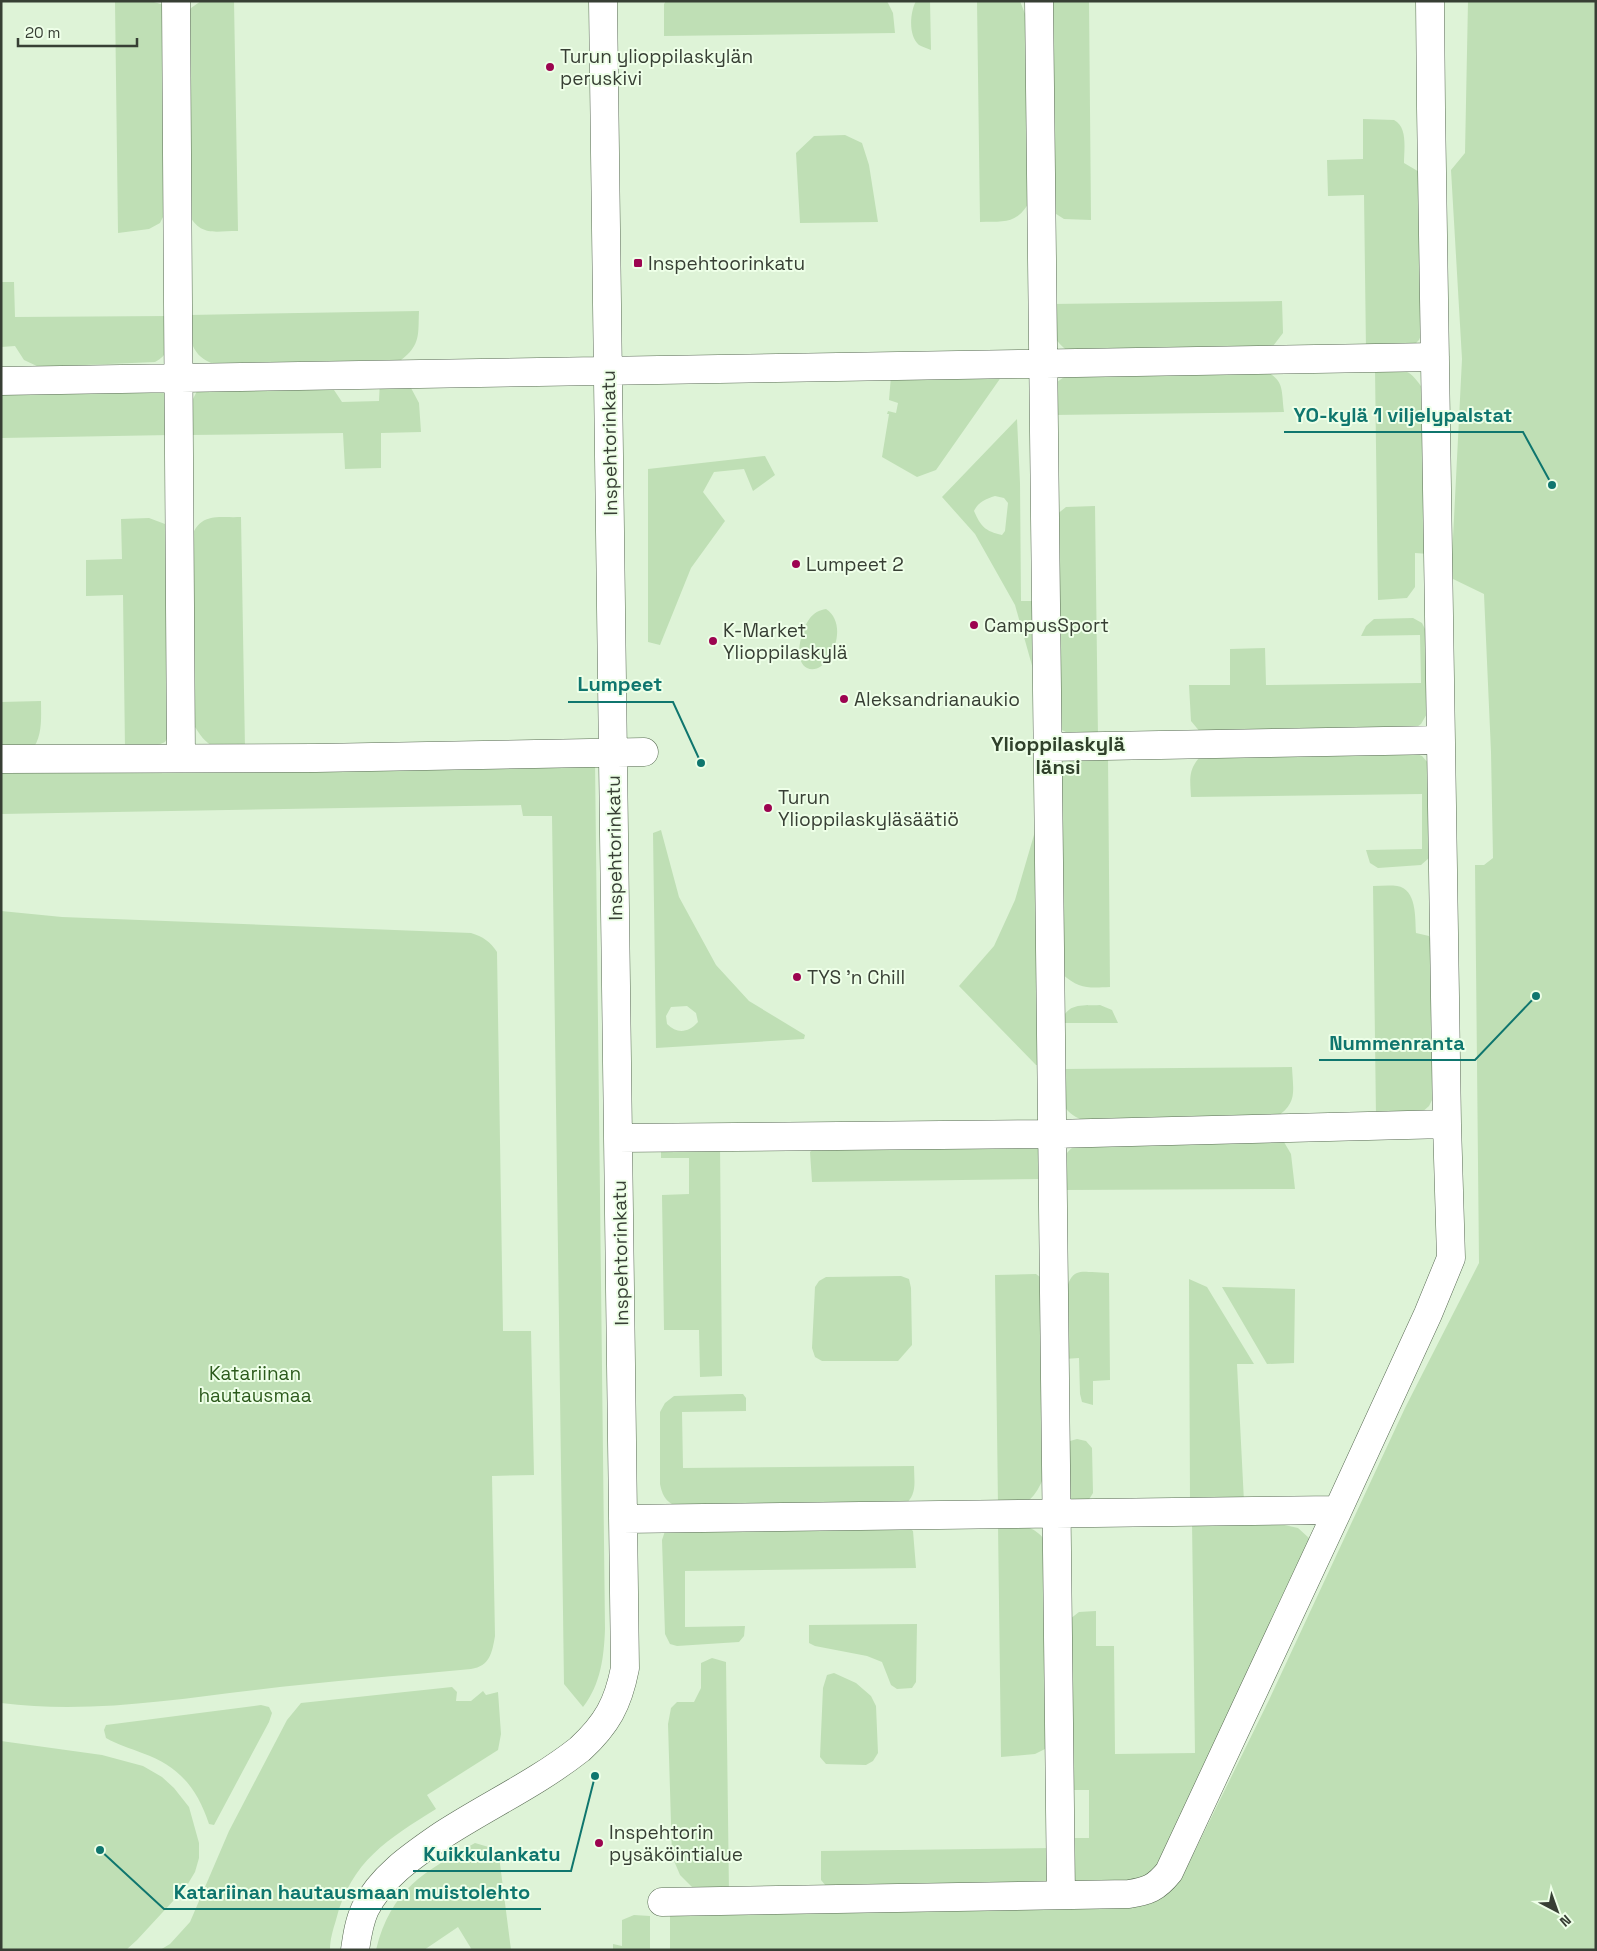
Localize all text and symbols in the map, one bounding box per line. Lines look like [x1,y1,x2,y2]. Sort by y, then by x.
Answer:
scale bar [18,15,136,47]
text: 20 m [25,23,60,42]
place label: Turun ylioppilaskylän peruskivi [560,44,753,91]
marker: Turun ylioppilaskylän peruskivi [544,61,556,73]
place label: Inspehtoorinkatu [648,251,805,276]
marker: Inspehtoorinkatu [632,257,644,269]
street label: Inspehtorinkatu [596,370,623,516]
callout: YO-kylä 1 viljelypalstat [1284,397,1523,432]
text: YO-kylä 1 viljelypalstat [1294,402,1512,428]
place label: Lumpeet 2 [806,552,904,577]
marker: Lumpeet 2 [790,558,802,570]
place label: CampusSport [984,613,1109,638]
place label: K-Market Ylioppilaskylä [723,618,848,665]
marker: CampusSport [968,619,980,631]
marker: K-Market Ylioppilaskylä [707,635,719,647]
callout: Lumpeet [568,667,673,702]
text: Lumpeet [578,671,662,697]
place label: Aleksandrianaukio [854,687,1020,712]
marker: Aleksandrianaukio [838,693,850,705]
district label: Ylioppilaskylä länsi [991,731,1125,780]
street label: Inspehtorinkatu [601,775,628,921]
place label: Turun Ylioppilaskyläsäätiö [778,785,959,832]
marker: Turun Ylioppilaskyläsäätiö [762,802,774,814]
place label: TYS 'n Chill [807,965,905,990]
marker: TYS 'n Chill [791,971,803,983]
callout: Nummenranta [1319,1025,1475,1060]
text: Nummenranta [1329,1030,1465,1056]
street label: Inspehtorinkatu [607,1180,634,1326]
park label: Katariinan hautausmaa [198,1361,312,1408]
place label: Inspehtorin pysäköintialue [609,1820,743,1867]
callout: Kuikkulankatu [413,1836,571,1871]
marker: Inspehtorin pysäköintialue [593,1837,605,1849]
text: Kuikkulankatu [423,1841,561,1867]
callout: Katariinan hautausmaan muistolehto [164,1874,541,1909]
text: Katariinan hautausmaan muistolehto [174,1879,530,1905]
north arrow [1532,1886,1582,1936]
text: N [1556,1911,1575,1931]

